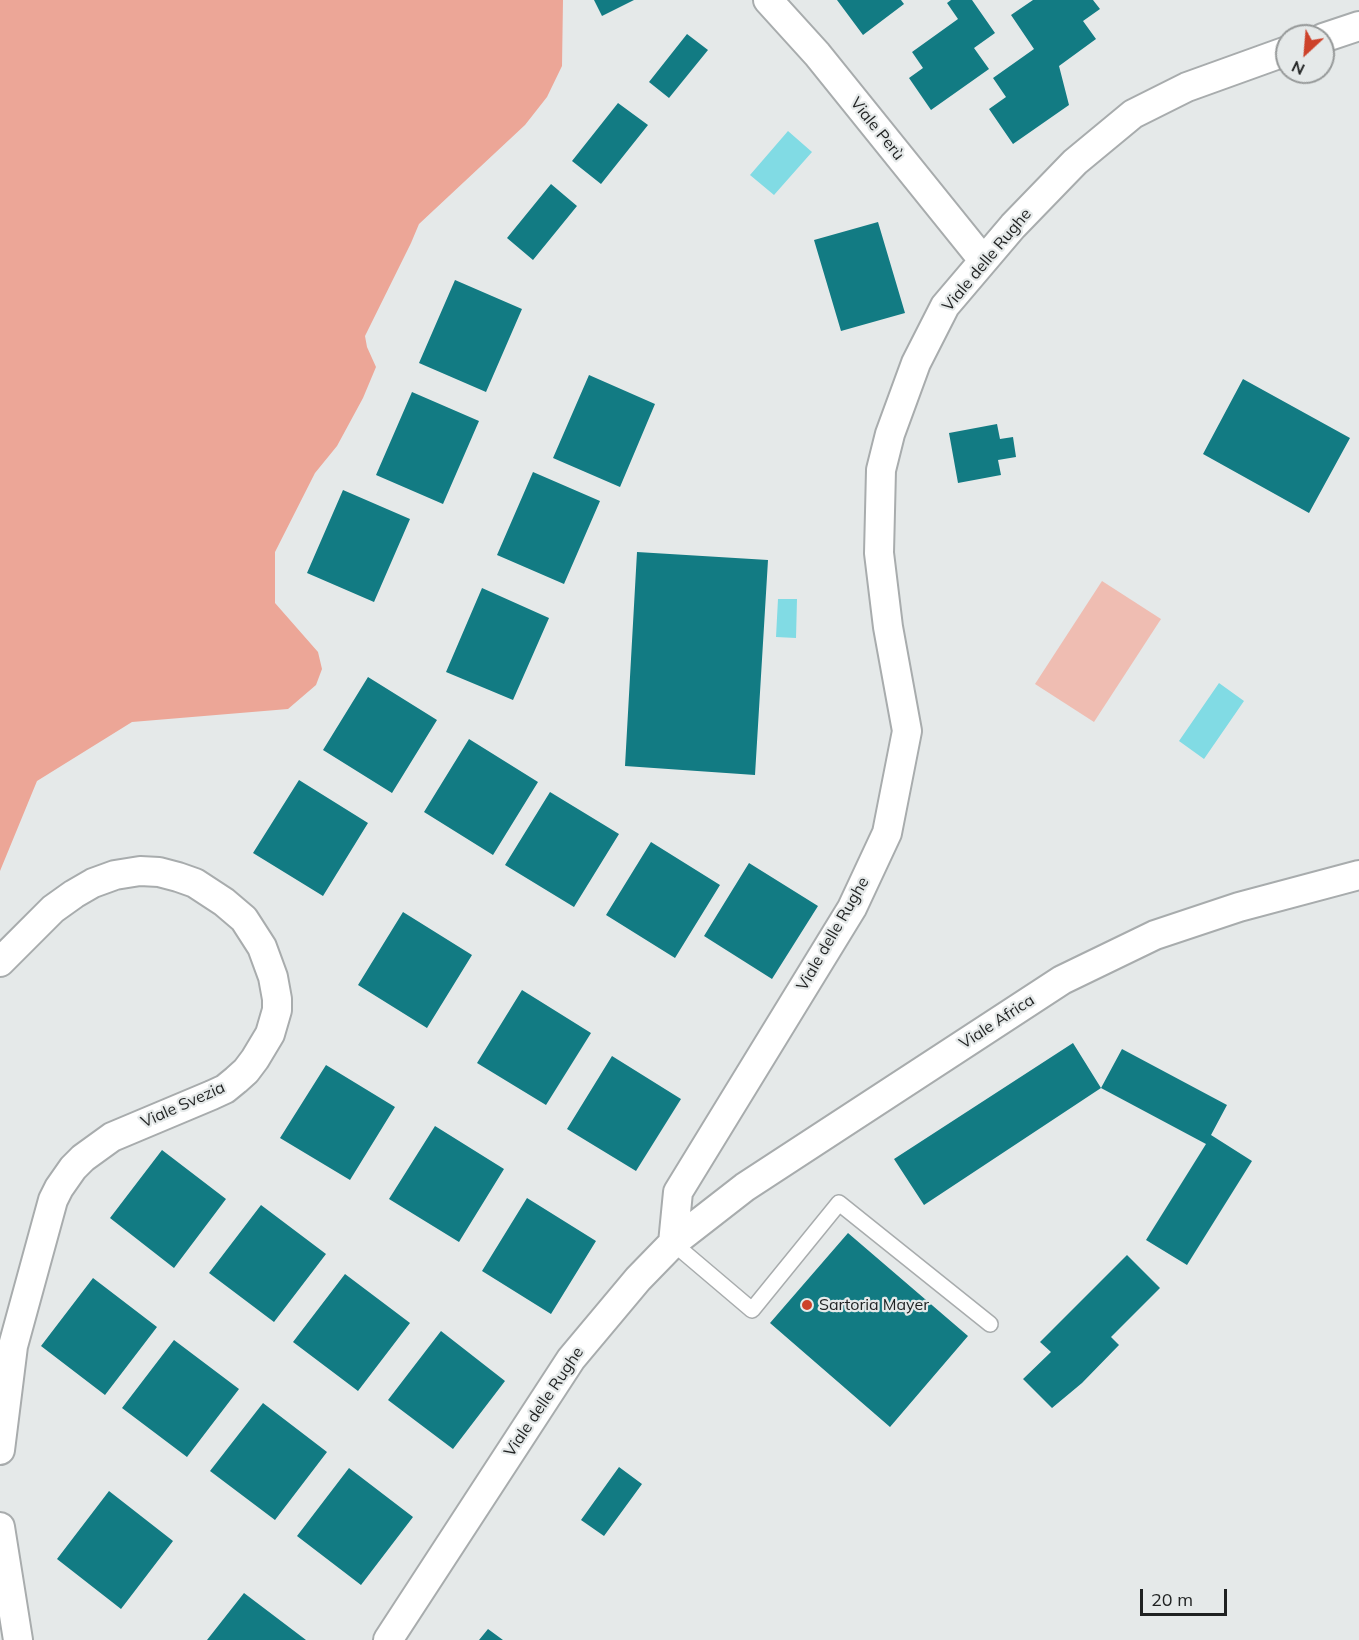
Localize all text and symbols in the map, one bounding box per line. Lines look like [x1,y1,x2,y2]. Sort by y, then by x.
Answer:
north arrow [1275,24,1335,84]
text: N [1288,57,1308,80]
street label: Viale Perù [846,94,908,164]
street label: Viale delle Rughe [938,205,1036,315]
street label: Viale delle Rughe [793,874,873,994]
street label: Viale Africa [956,991,1038,1053]
street label: Viale Svezia [138,1078,228,1132]
place label: Sartoria Mayer [819,1295,929,1315]
marker: Sartoria Mayer [800,1298,814,1312]
street label: Viale delle Rughe [500,1344,588,1460]
scale bar [1143,1577,1230,1615]
text: 20 m [1151,1588,1193,1611]

